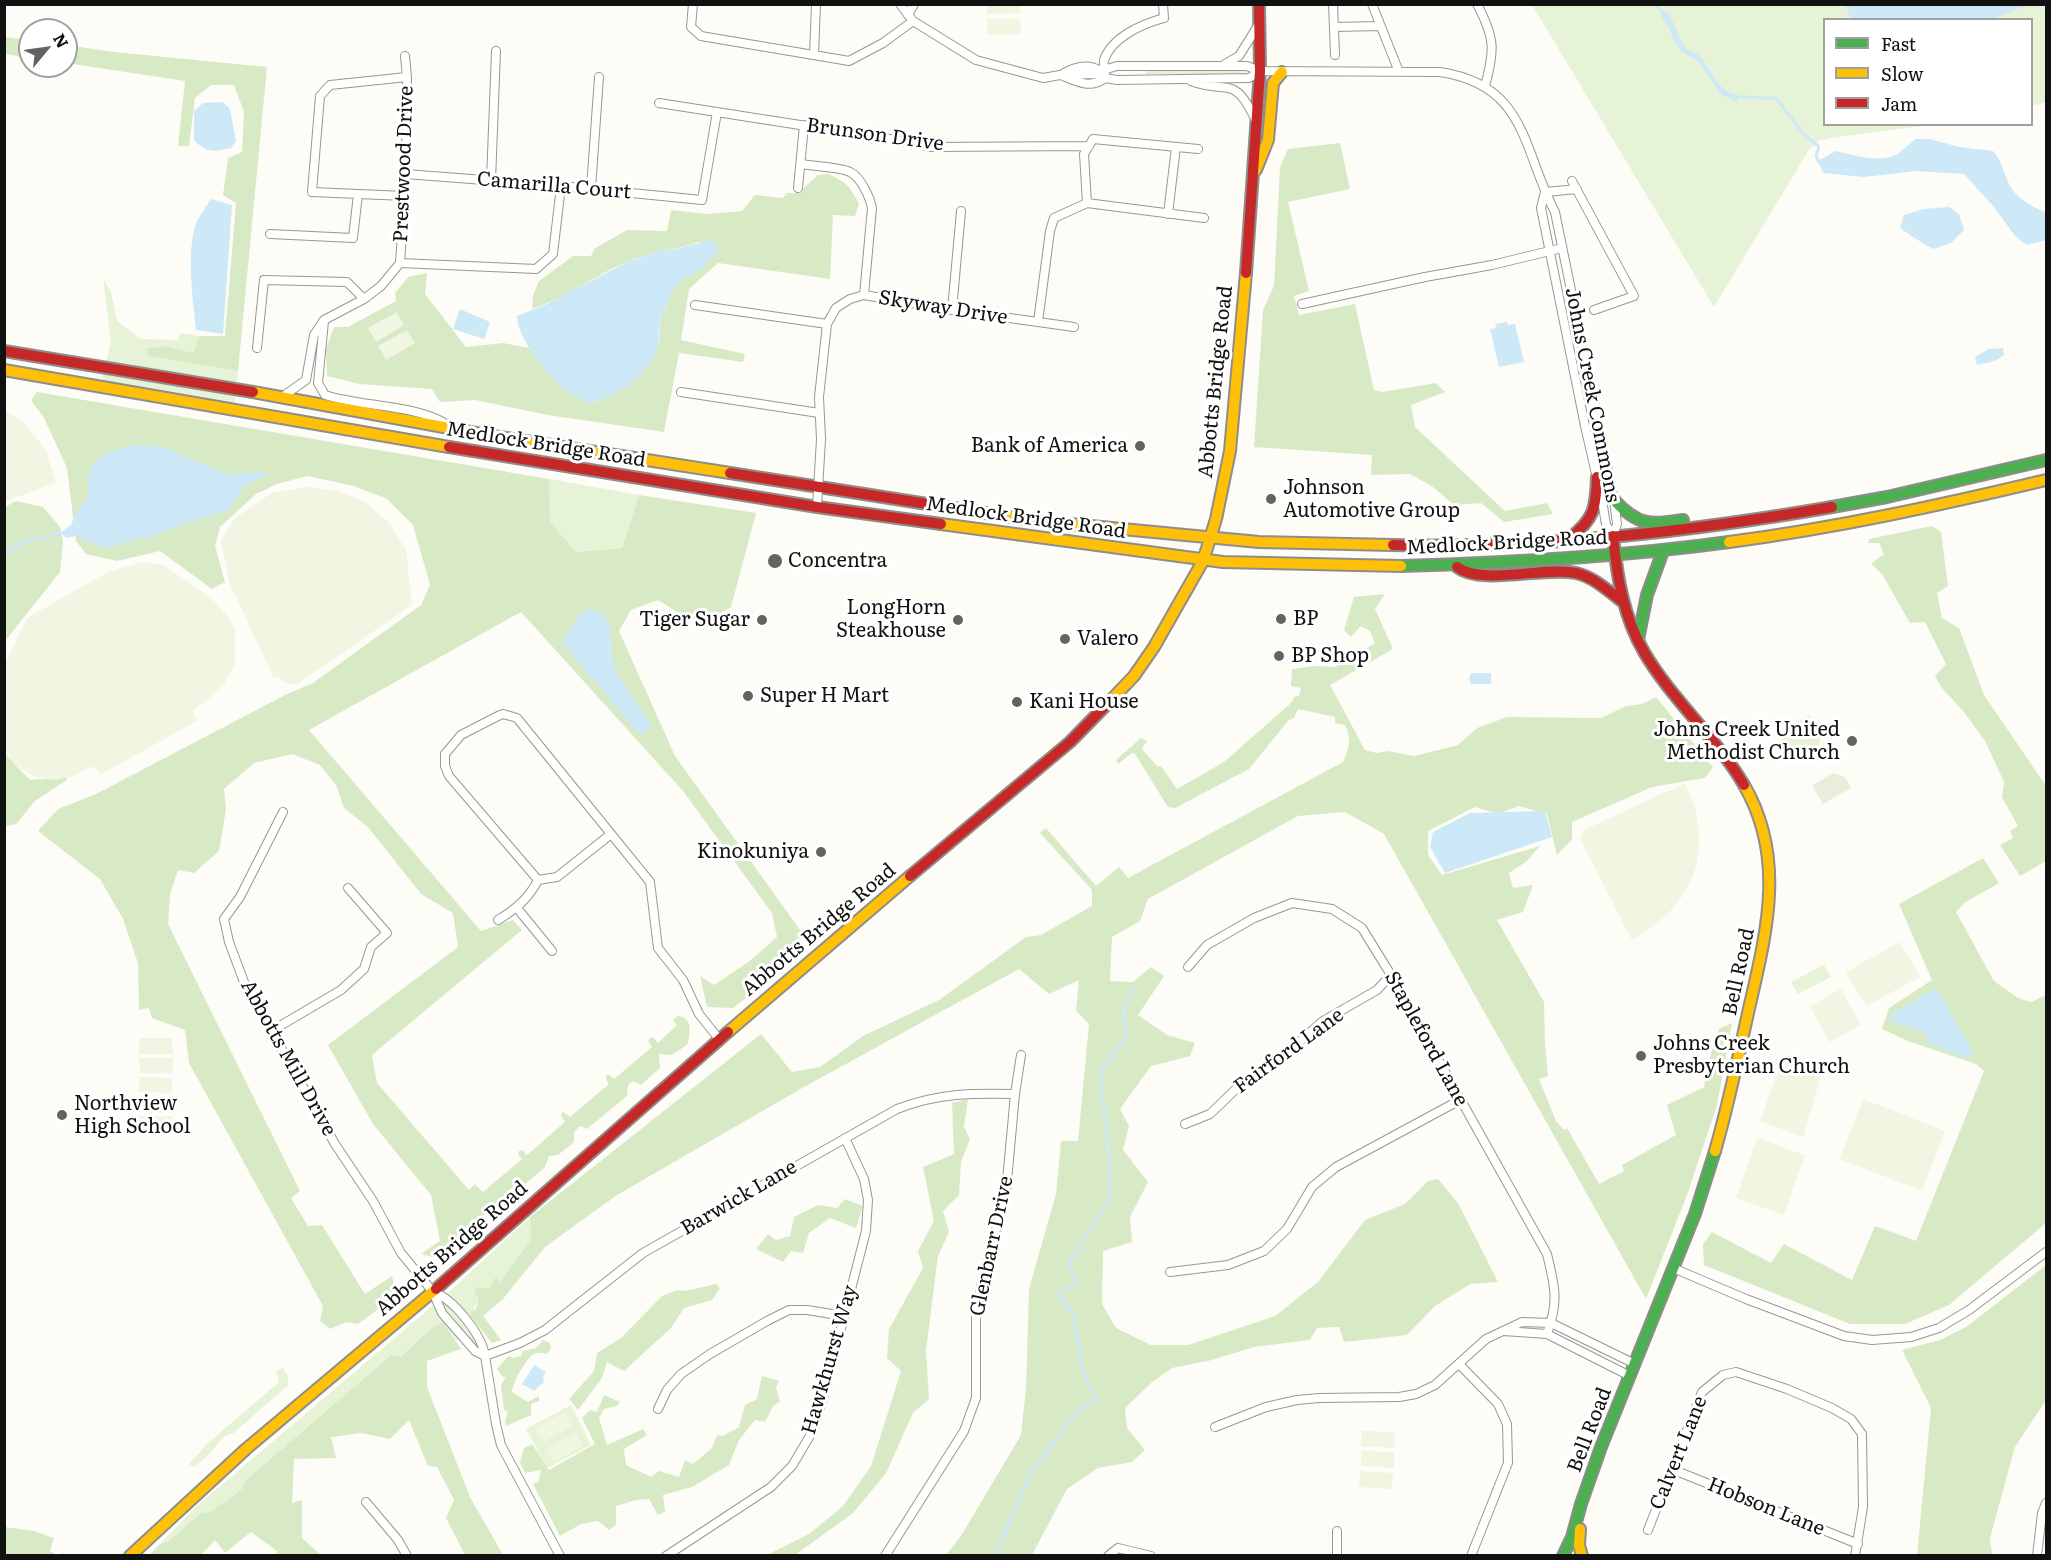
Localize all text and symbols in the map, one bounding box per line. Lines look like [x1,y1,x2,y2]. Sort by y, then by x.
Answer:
north arrow [18,18,78,78]
legend [1823,18,2033,126]
text: N [48,29,76,52]
text: Fast [1881,30,1916,57]
text: Slow [1881,60,1923,87]
street label: Prestwood Drive [389,85,419,243]
text: Jam [1881,90,1917,117]
street label: Brunson Drive [805,113,945,157]
street label: Camarilla Court [476,167,632,205]
street label: Abbotts Bridge Road [1194,285,1238,479]
street label: Skyway Drive [877,286,1009,330]
street label: Johns Creek Commons [1559,286,1625,504]
street label: Medlock Bridge Road [444,417,648,473]
place label: Bank of America [971,434,1128,458]
marker: Bank of America [1133,439,1147,453]
place label: Johnson Automotive Group [1283,476,1460,523]
street label: Medlock Bridge Road [924,492,1128,544]
marker: Johnson Automotive Group [1264,492,1278,506]
street label: Medlock Bridge Road [1406,526,1608,560]
place label: Concentra [788,549,887,573]
marker: Concentra [766,552,784,570]
place label: LongHorn Steakhouse [836,596,946,643]
place label: BP [1293,607,1318,631]
place label: Tiger Sugar [639,608,750,632]
marker: BP [1274,612,1288,626]
marker: Tiger Sugar [755,613,769,627]
marker: LongHorn Steakhouse [951,613,965,627]
place label: Valero [1077,627,1139,651]
marker: Valero [1058,632,1072,646]
place label: BP Shop [1291,644,1369,668]
marker: BP Shop [1272,649,1286,663]
place label: Super H Mart [760,684,889,708]
marker: Super H Mart [741,689,755,703]
place label: Kani House [1029,690,1139,714]
marker: Kani House [1010,695,1024,709]
place label: Johns Creek United Methodist Church [1654,718,1840,765]
marker: Johns Creek United Methodist Church [1845,734,1859,748]
place label: Kinokuniya [697,840,809,864]
marker: Kinokuniya [814,845,828,859]
street label: Abbotts Bridge Road [737,859,901,1001]
street label: Bell Road [1718,926,1760,1018]
street label: Stapleford Lane [1379,967,1473,1111]
street label: Abbotts Mill Drive [235,976,341,1140]
street label: Fairford Lane [1229,1003,1349,1099]
place label: Johns Creek Presbyterian Church [1653,1032,1850,1079]
marker: Johns Creek Presbyterian Church [1634,1049,1648,1063]
place label: Northview High School [74,1092,190,1139]
marker: Northview High School [55,1108,69,1122]
street label: Barwick Lane [677,1155,801,1241]
street label: Glenbarr Drive [965,1174,1019,1318]
street label: Abbotts Bridge Road [371,1177,533,1321]
street label: Hawkhurst Way [797,1283,863,1437]
street label: Bell Road [1563,1384,1617,1476]
street label: Calvert Lane [1645,1393,1713,1513]
street label: Hobson Lane [1704,1473,1828,1541]

